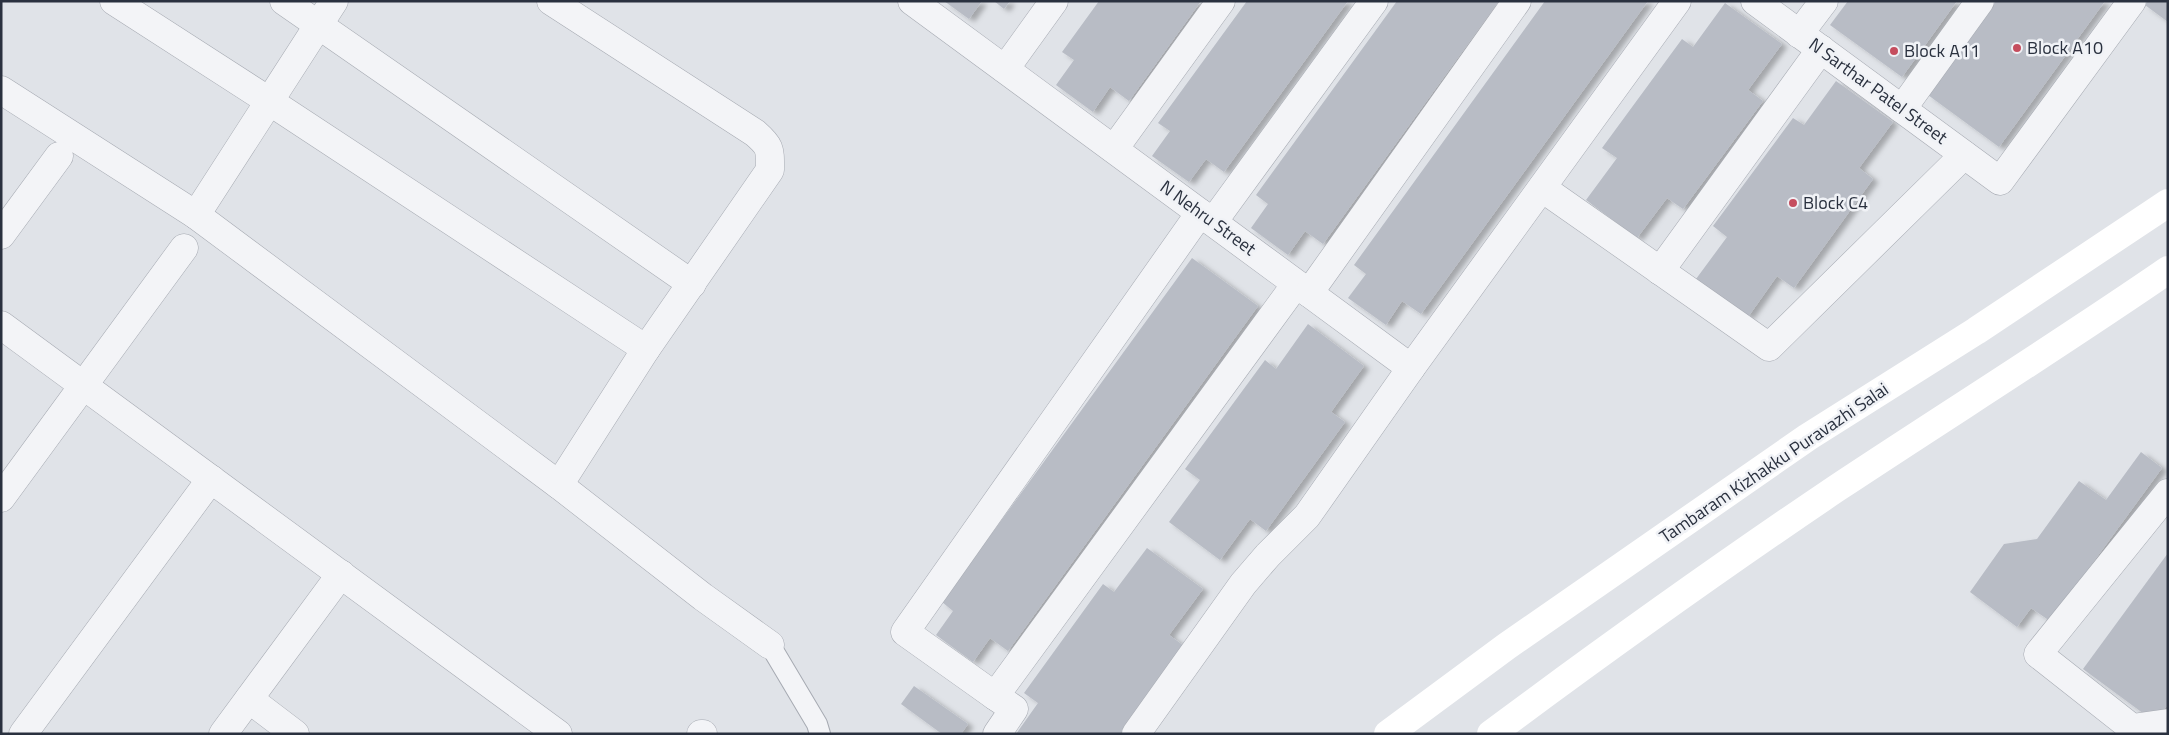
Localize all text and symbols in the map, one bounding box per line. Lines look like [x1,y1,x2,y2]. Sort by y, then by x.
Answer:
street label: N Sarthar Patel Street [1803,31,1954,151]
place label: Block A10 [2027,34,2103,61]
place label: Block A11 [1904,37,1980,64]
marker: Block A10 [2011,42,2023,54]
marker: Block A11 [1888,45,1900,57]
street label: N Nehru Street [1155,173,1263,262]
place label: Block C4 [1803,189,1868,216]
marker: Block C4 [1787,197,1799,209]
street label: Tambaram Kizhakku Puravazhi Salai [1654,376,1894,550]

